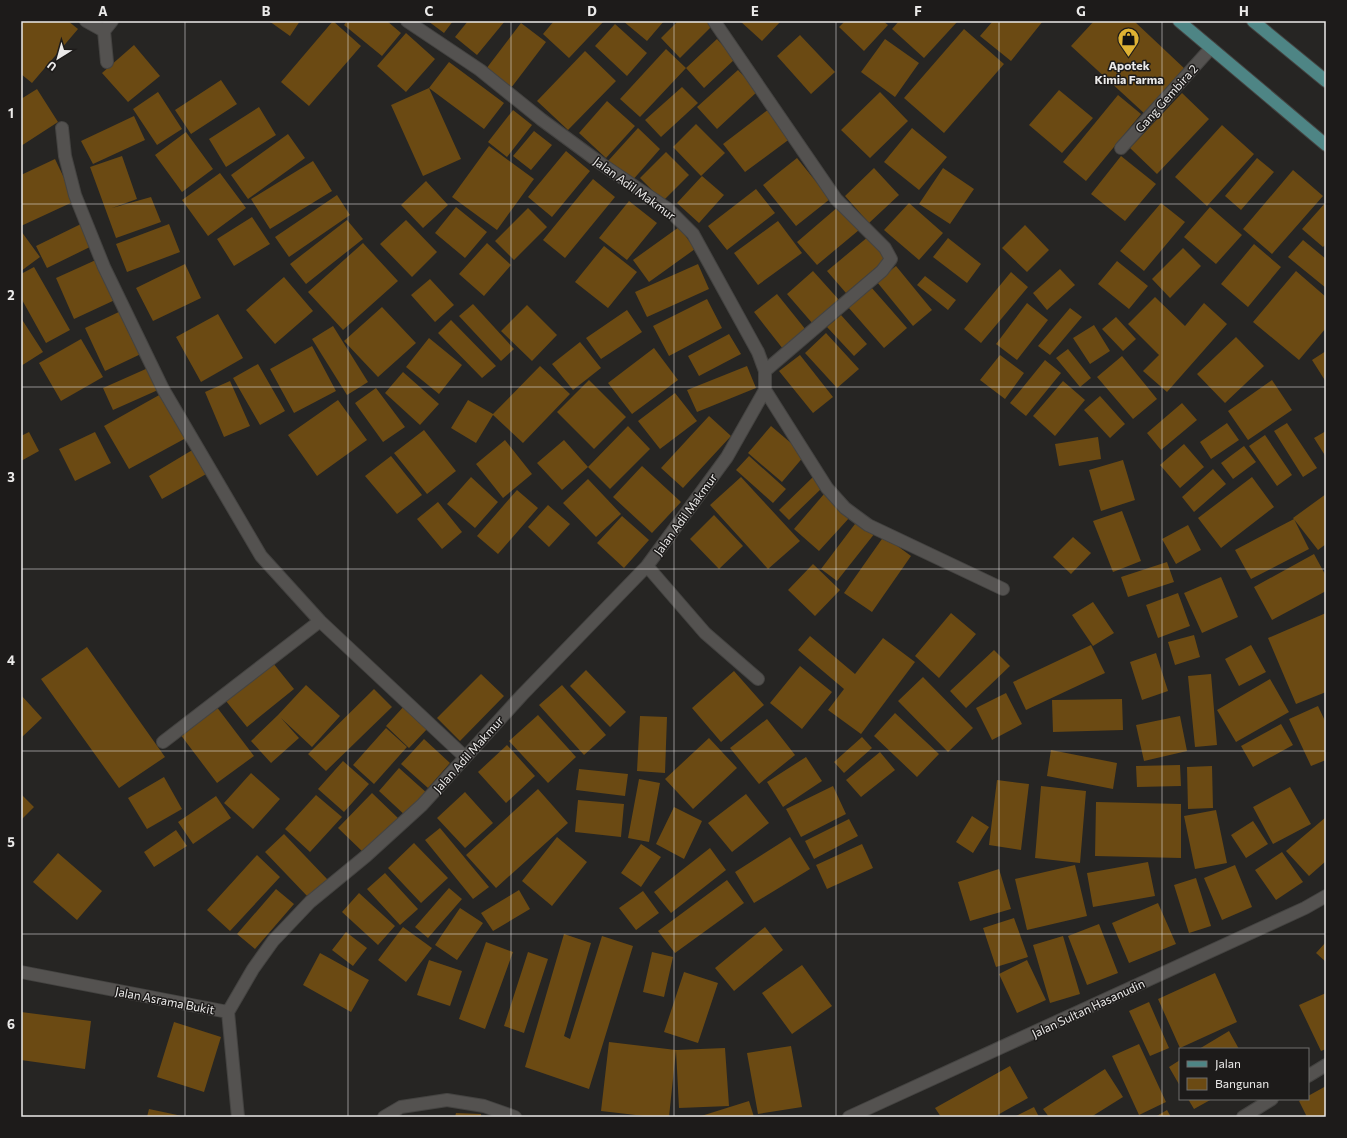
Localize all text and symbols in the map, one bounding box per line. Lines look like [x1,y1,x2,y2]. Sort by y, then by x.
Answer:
text: A [98,3,108,19]
text: B [262,3,271,19]
text: C [425,3,434,19]
text: D [587,3,597,19]
text: E [751,3,759,19]
text: F [914,3,922,19]
text: G [1076,3,1086,19]
text: H [1239,3,1249,19]
shop icon: Apotek Kimia Farma [1116,25,1142,58]
north arrow [38,38,78,78]
place label: Apotek Kimia Farma [1095,58,1163,86]
text: U [45,59,59,74]
street label: Gang Gembira 2 [1132,61,1200,135]
text: 1 [8,105,14,121]
street label: Jalan Adil Makmur [591,154,679,223]
text: 2 [7,287,15,303]
text: 3 [7,469,15,485]
street label: Jalan Adil Makmur [651,470,720,558]
text: 4 [7,652,15,668]
street label: Jalan Adil Makmur [430,713,507,796]
text: 5 [7,834,15,850]
street label: Jalan Sultan Hasanudin [1029,976,1147,1041]
street label: Jalan Asrama Bukit [114,983,216,1017]
text: 6 [7,1016,15,1032]
legend [1179,1048,1309,1100]
text: Jalan [1215,1056,1241,1071]
text: Bangunan [1215,1076,1269,1090]

